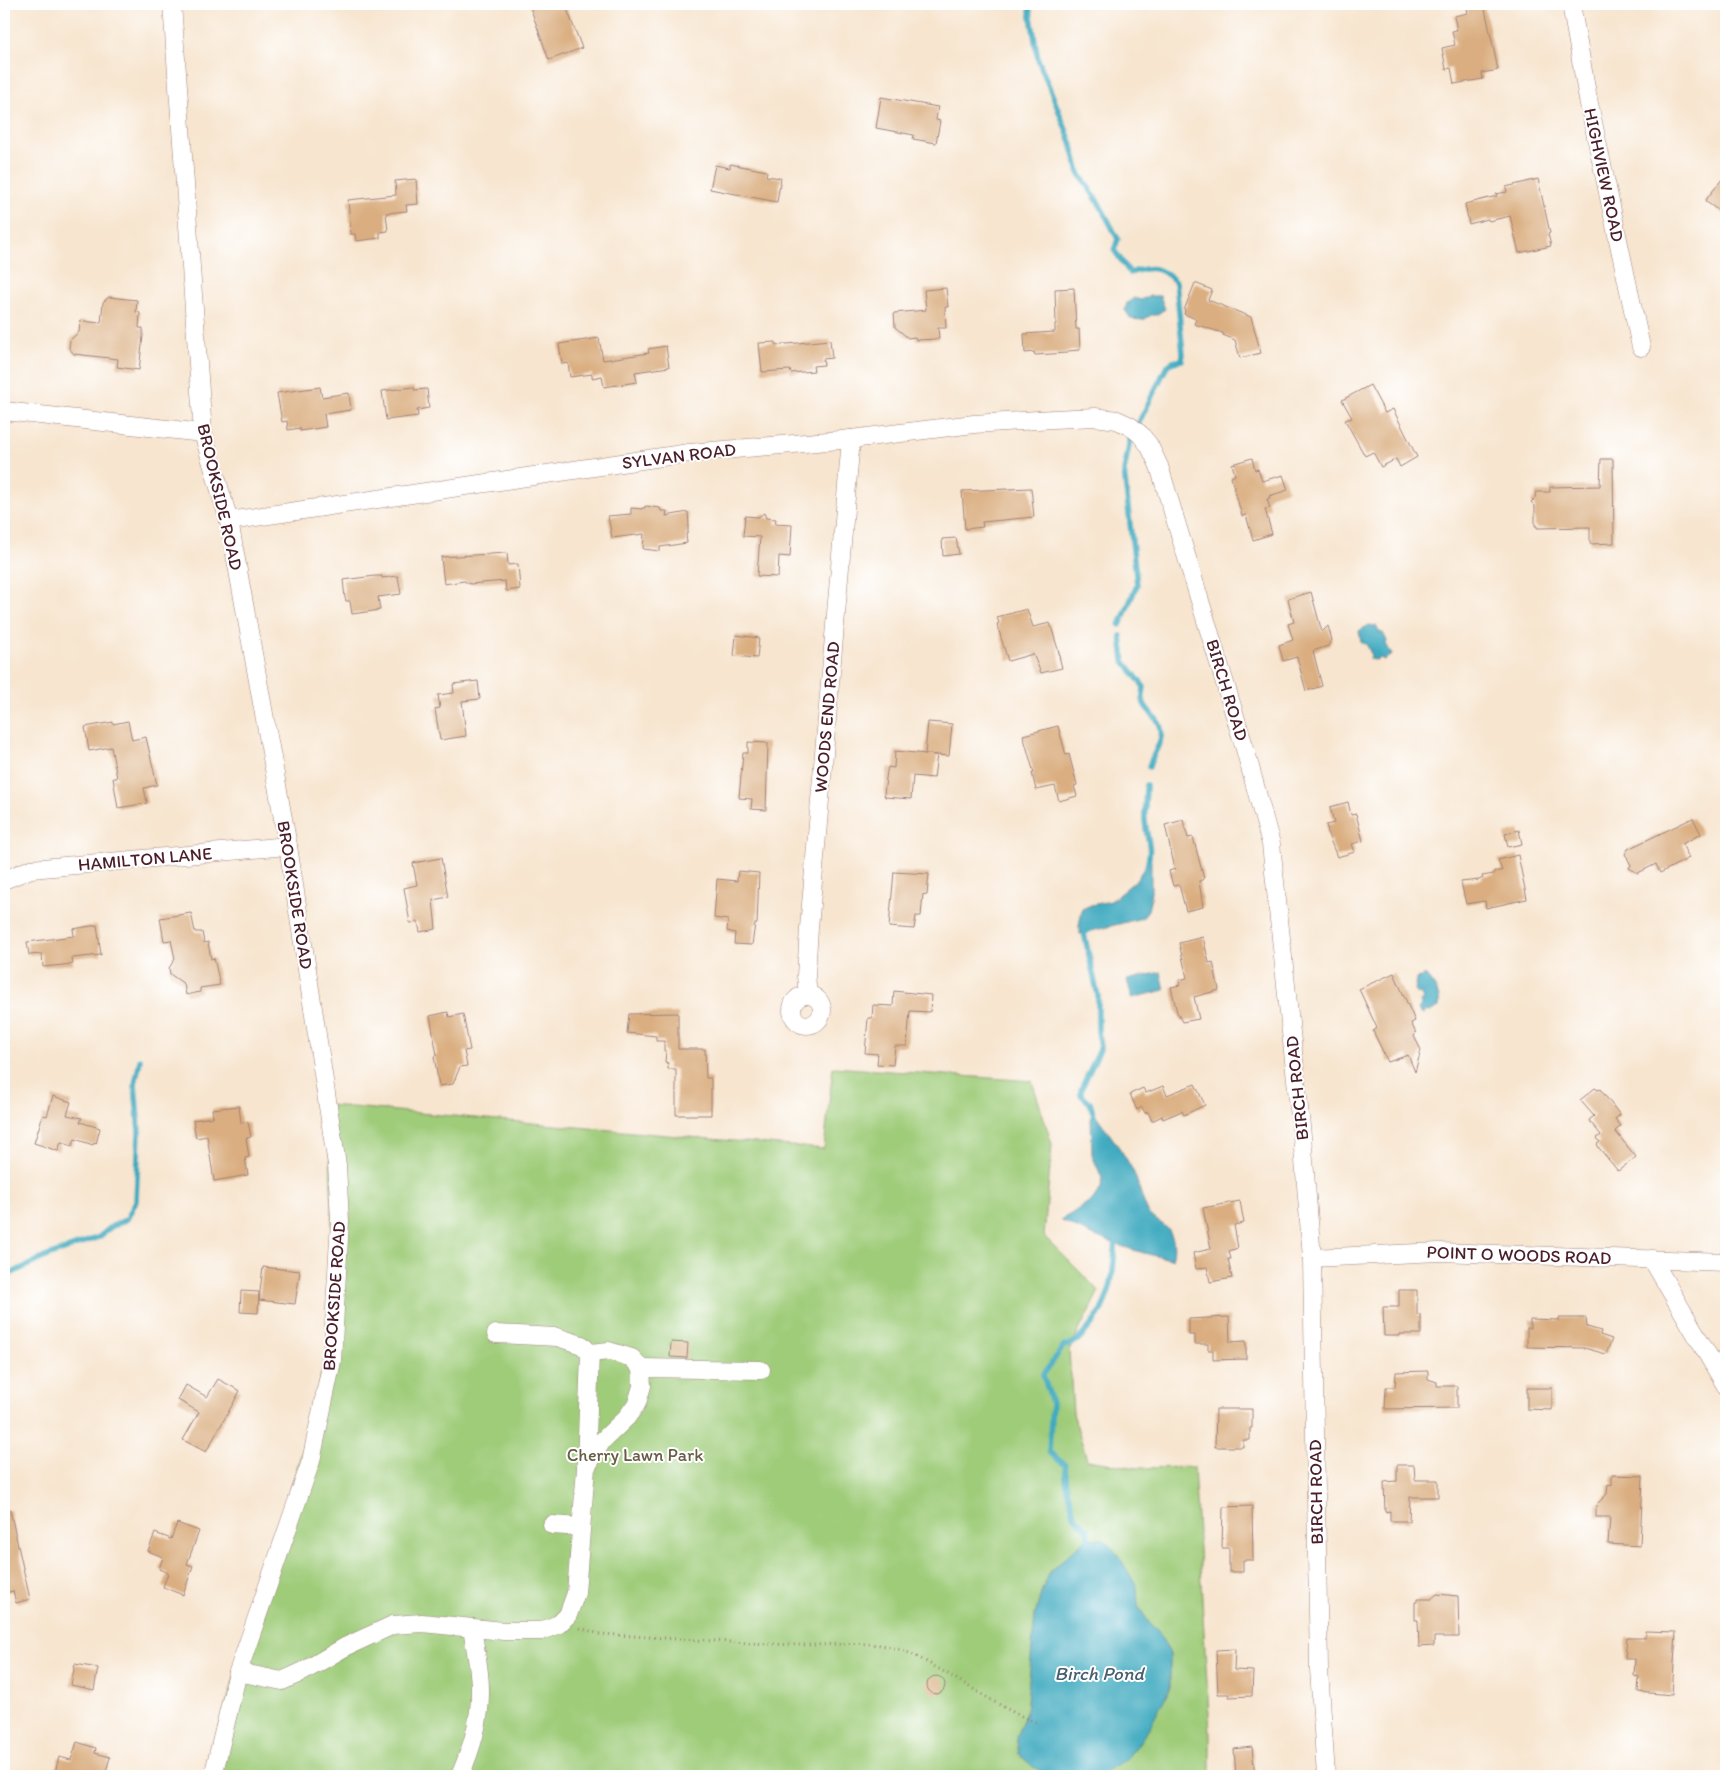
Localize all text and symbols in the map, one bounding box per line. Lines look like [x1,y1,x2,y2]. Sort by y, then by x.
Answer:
street label: HIGHVIEW ROAD [1579,106,1629,244]
street label: BROOKSIDE ROAD [192,421,248,573]
street label: SYLVAN ROAD [621,438,737,474]
street label: BIRCH ROAD [1201,637,1253,744]
street label: WOODS END ROAD [809,640,845,794]
street label: BROOKSIDE ROAD [272,819,318,971]
street label: HAMILTON LANE [77,842,213,876]
street label: BIRCH ROAD [1281,1034,1313,1141]
street label: BROOKSIDE ROAD [318,1220,350,1372]
street label: POINT O WOODS ROAD [1426,1241,1612,1269]
street label: BIRCH ROAD [1304,1439,1328,1545]
park label: Cherry Lawn Park [567,1444,703,1466]
water label: Birch Pond [1054,1662,1145,1685]

